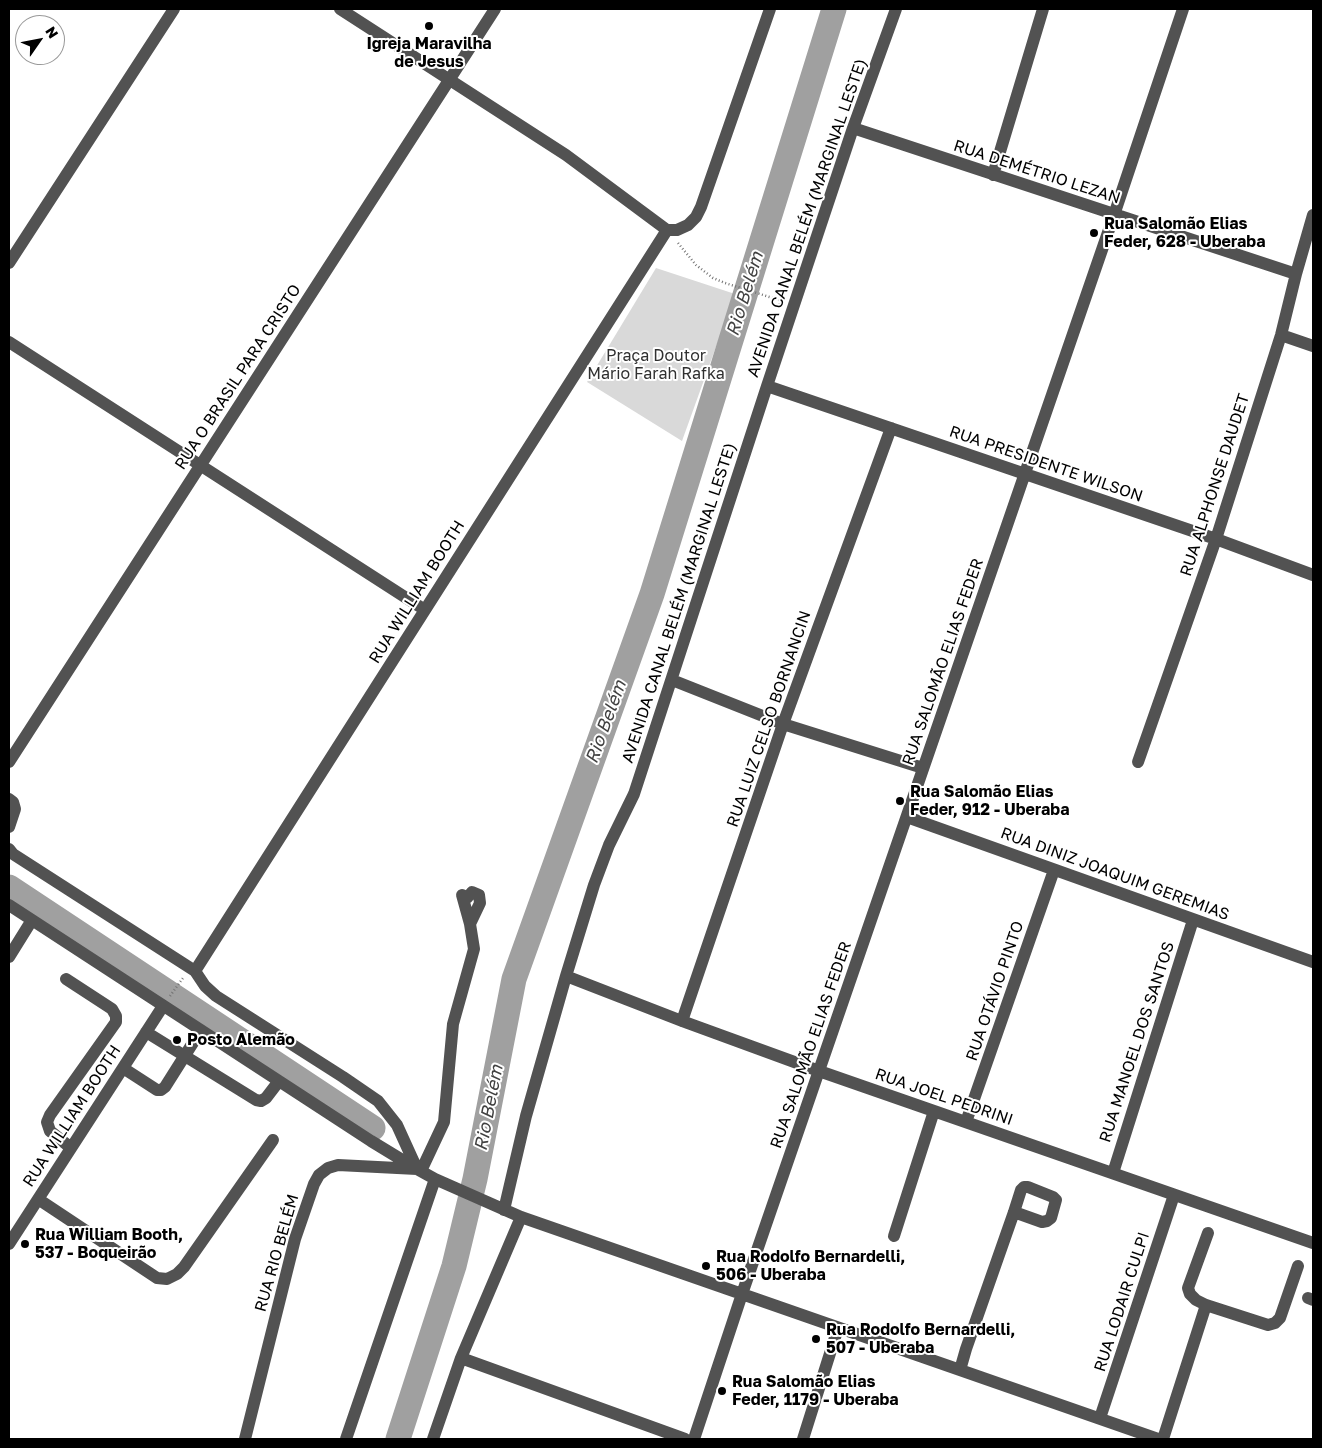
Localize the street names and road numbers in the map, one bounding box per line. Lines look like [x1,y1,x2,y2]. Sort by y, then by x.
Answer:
street label: AVENIDA CANAL BELÉM (MARGINAL LESTE) [743,56,871,380]
street label: RUA DEMÉTRIO LEZAN [951,136,1123,208]
street label: RUA O BRASIL PARA CRISTO [171,281,305,473]
street label: RUA ALPHONSE DAUDET [1176,391,1254,579]
street label: RUA PRESIDENTE WILSON [947,422,1145,506]
street label: AVENIDA CANAL BELÉM (MARGINAL LESTE) [618,441,740,765]
street label: RUA WILLIAM BOOTH [365,517,469,667]
street label: RUA SALOMÃO ELIAS FEDER [899,556,987,768]
street label: RUA LUIZ CELSO BORNANCIN [723,608,815,830]
street label: RUA DINIZ JOAQUIM GEREMIAS [998,824,1232,924]
street label: RUA OTÁVIO PINTO [962,918,1028,1064]
street label: RUA SALOMÃO ELIAS FEDER [767,939,855,1151]
street label: RUA MANOEL DOS SANTOS [1095,939,1179,1145]
street label: RUA WILLIAM BOOTH [19,1042,125,1190]
street label: RUA JOEL PEDRINI [872,1064,1016,1130]
street label: RUA RIO BELÉM [251,1192,303,1314]
street label: RUA LODAIR CULPI [1090,1230,1154,1374]

